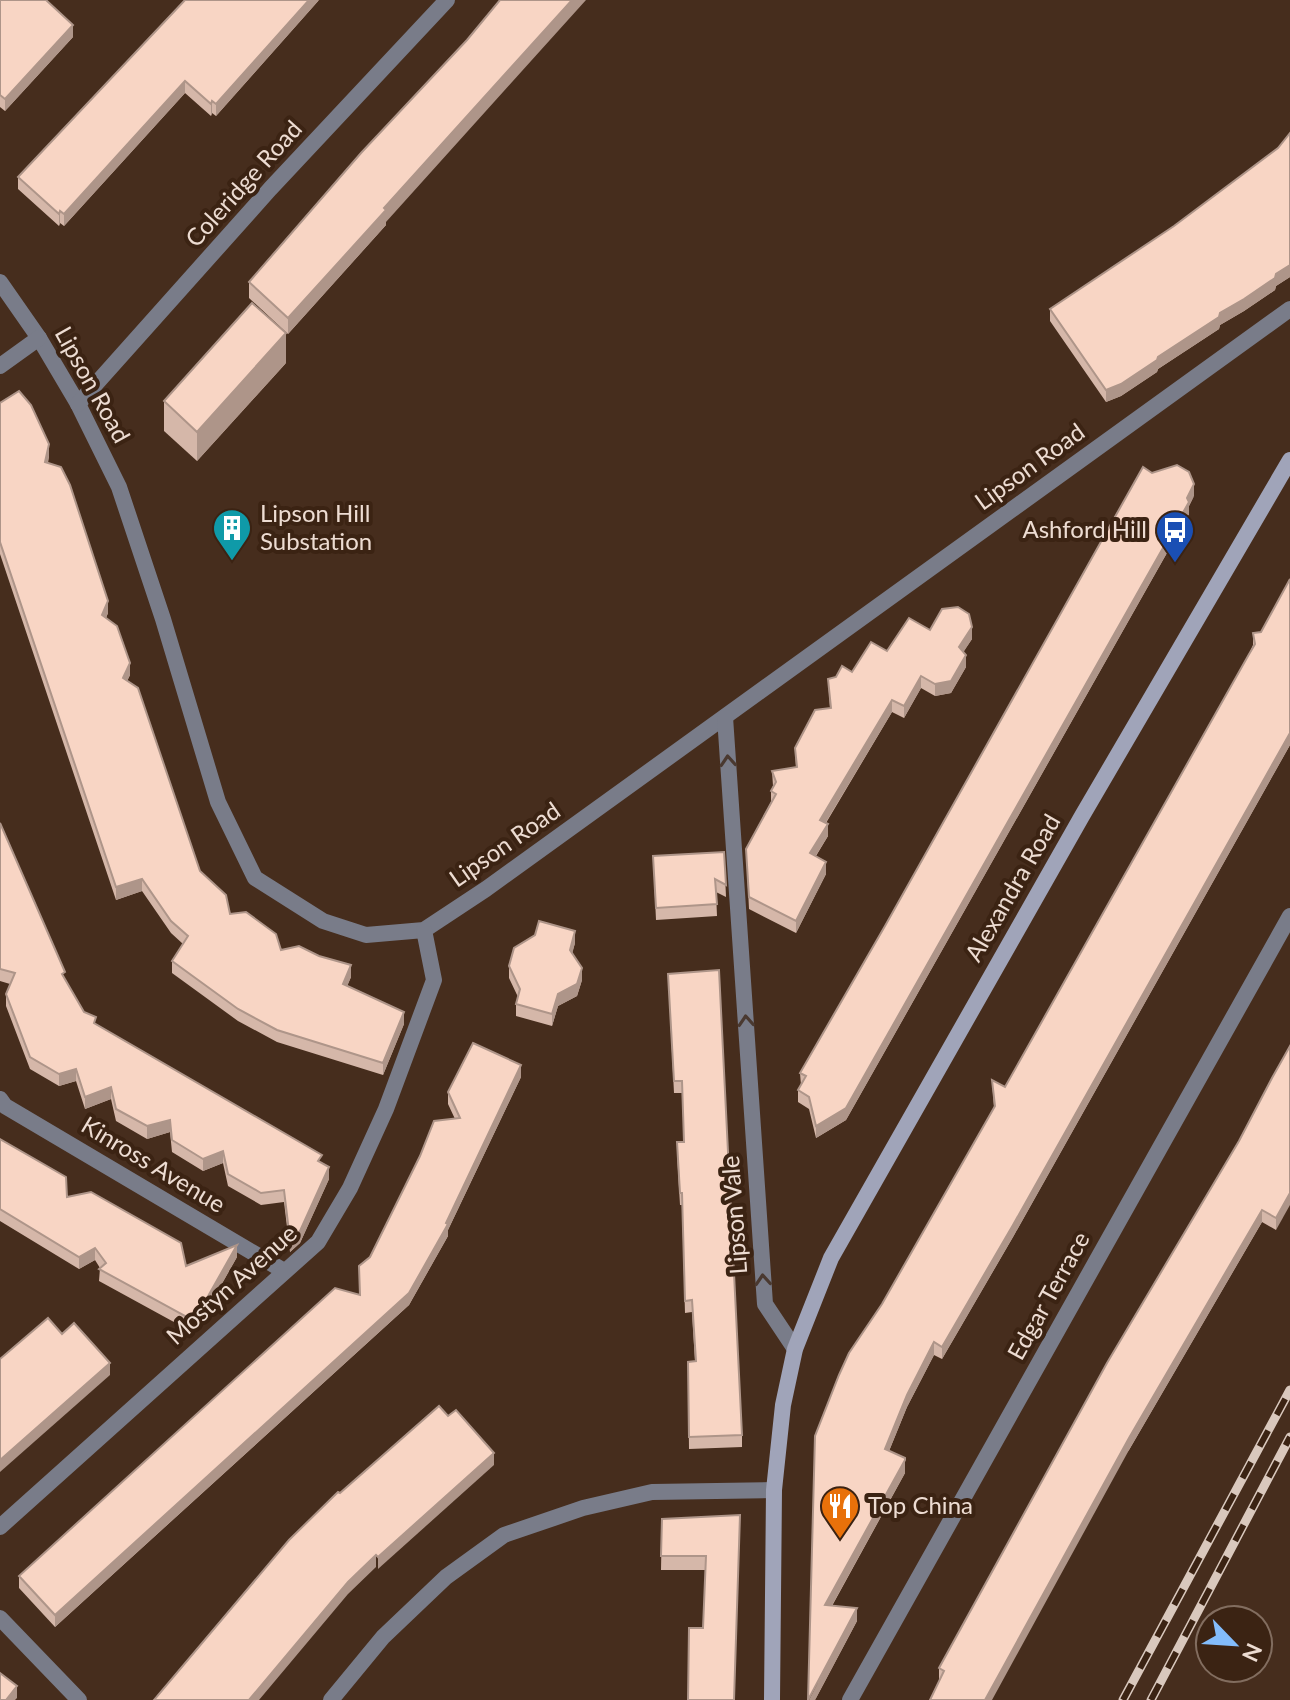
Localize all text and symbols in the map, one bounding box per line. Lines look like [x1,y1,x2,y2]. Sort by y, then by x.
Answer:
street label: Coleridge Road [179,114,307,252]
street label: Lipson Road [50,321,137,447]
street label: Lipson Road [969,416,1090,515]
place label: Lipson Hill Substation [260,498,372,555]
building icon: Lipson Hill Substation [211,507,253,562]
bus stop icon: Ashford Hill [1154,509,1196,564]
place label: Ashford Hill [1022,514,1147,543]
one-way arrow [720,754,737,767]
street label: Lipson Road [443,795,565,892]
street label: Alexandra Road [958,809,1065,966]
one-way arrow [737,1014,754,1027]
street label: Kinross Avenue [77,1109,231,1218]
street label: Lipson Vale [715,1155,752,1275]
street label: Mostyn Avenue [160,1218,302,1350]
street label: Edgar Terrace [1001,1226,1095,1364]
one-way arrow [755,1273,772,1286]
restaurant icon: Top China [819,1485,861,1540]
place label: Top China [868,1490,973,1519]
north arrow [1194,1604,1274,1684]
text: N [1237,1639,1268,1666]

